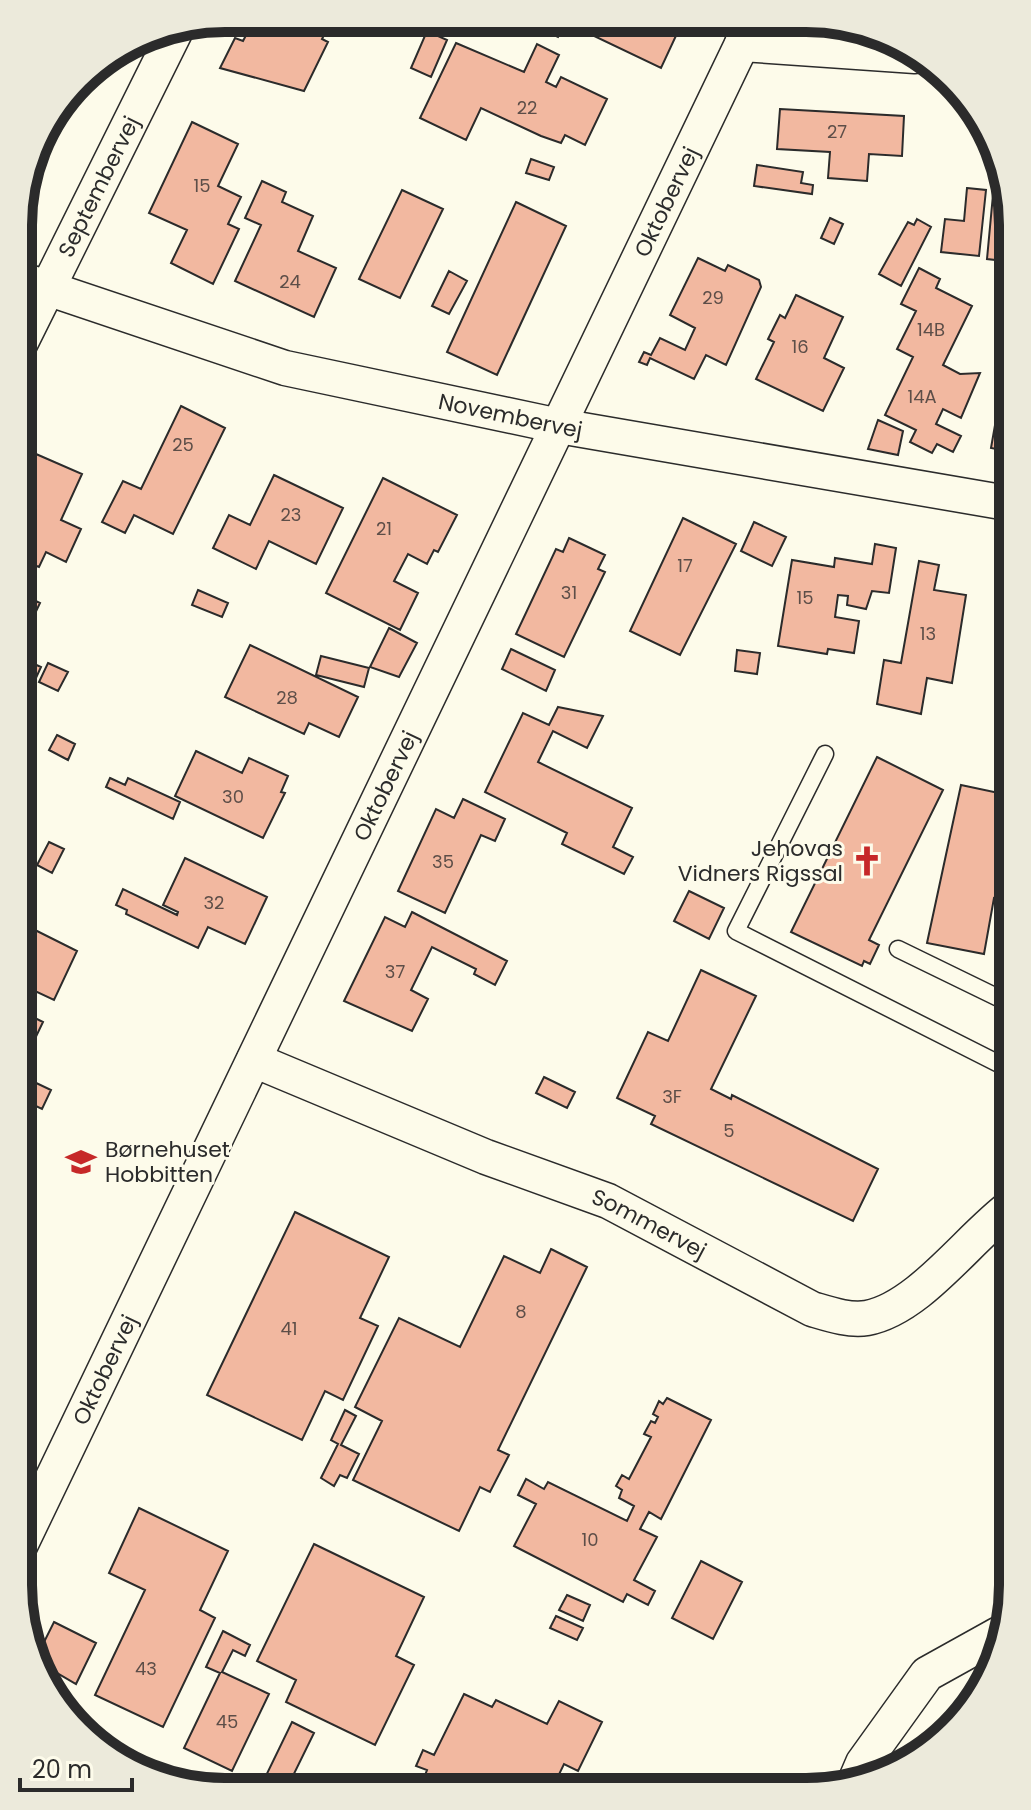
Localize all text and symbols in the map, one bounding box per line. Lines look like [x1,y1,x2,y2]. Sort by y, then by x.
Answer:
house number: 22 [517,95,537,120]
street label: Septembervej [50,111,146,262]
house number: 27 [827,119,847,144]
street label: Oktobervej [626,141,706,262]
house number: 15 [193,173,211,198]
house number: 24 [279,269,301,294]
house number: 29 [702,285,724,310]
house number: 14B [917,317,945,342]
house number: 16 [791,334,809,359]
house number: 14A [907,384,937,409]
street label: Novembervej [436,385,585,445]
house number: 25 [172,432,194,457]
house number: 23 [281,502,301,527]
house number: 21 [376,516,392,541]
house number: 17 [677,553,693,578]
house number: 31 [561,580,577,605]
house number: 15 [796,585,814,610]
house number: 13 [920,621,936,646]
house number: 28 [276,685,298,710]
street label: Oktobervej [346,725,425,846]
house number: 30 [222,784,244,809]
place label: Jehovas Vidners Rigssal [678,833,843,889]
church icon: Jehovas Vidners Rigssal [850,844,884,878]
house number: 35 [432,849,454,874]
house number: 32 [204,890,224,915]
house number: 37 [385,959,405,984]
house number: 3F [662,1084,682,1109]
house number: 5 [723,1118,735,1143]
place label: Børnehuset Hobbitten [105,1134,230,1190]
school or university icon: Børnehuset Hobbitten [64,1145,98,1179]
street label: Sommervej [588,1181,712,1266]
house number: 8 [515,1299,527,1324]
street label: Oktobervej [65,1309,144,1430]
house number: 41 [280,1316,298,1341]
house number: 10 [581,1527,599,1552]
house number: 43 [135,1656,157,1681]
house number: 45 [216,1709,238,1734]
scale bar [20,1742,132,1792]
text: 20 m [32,1753,92,1786]

